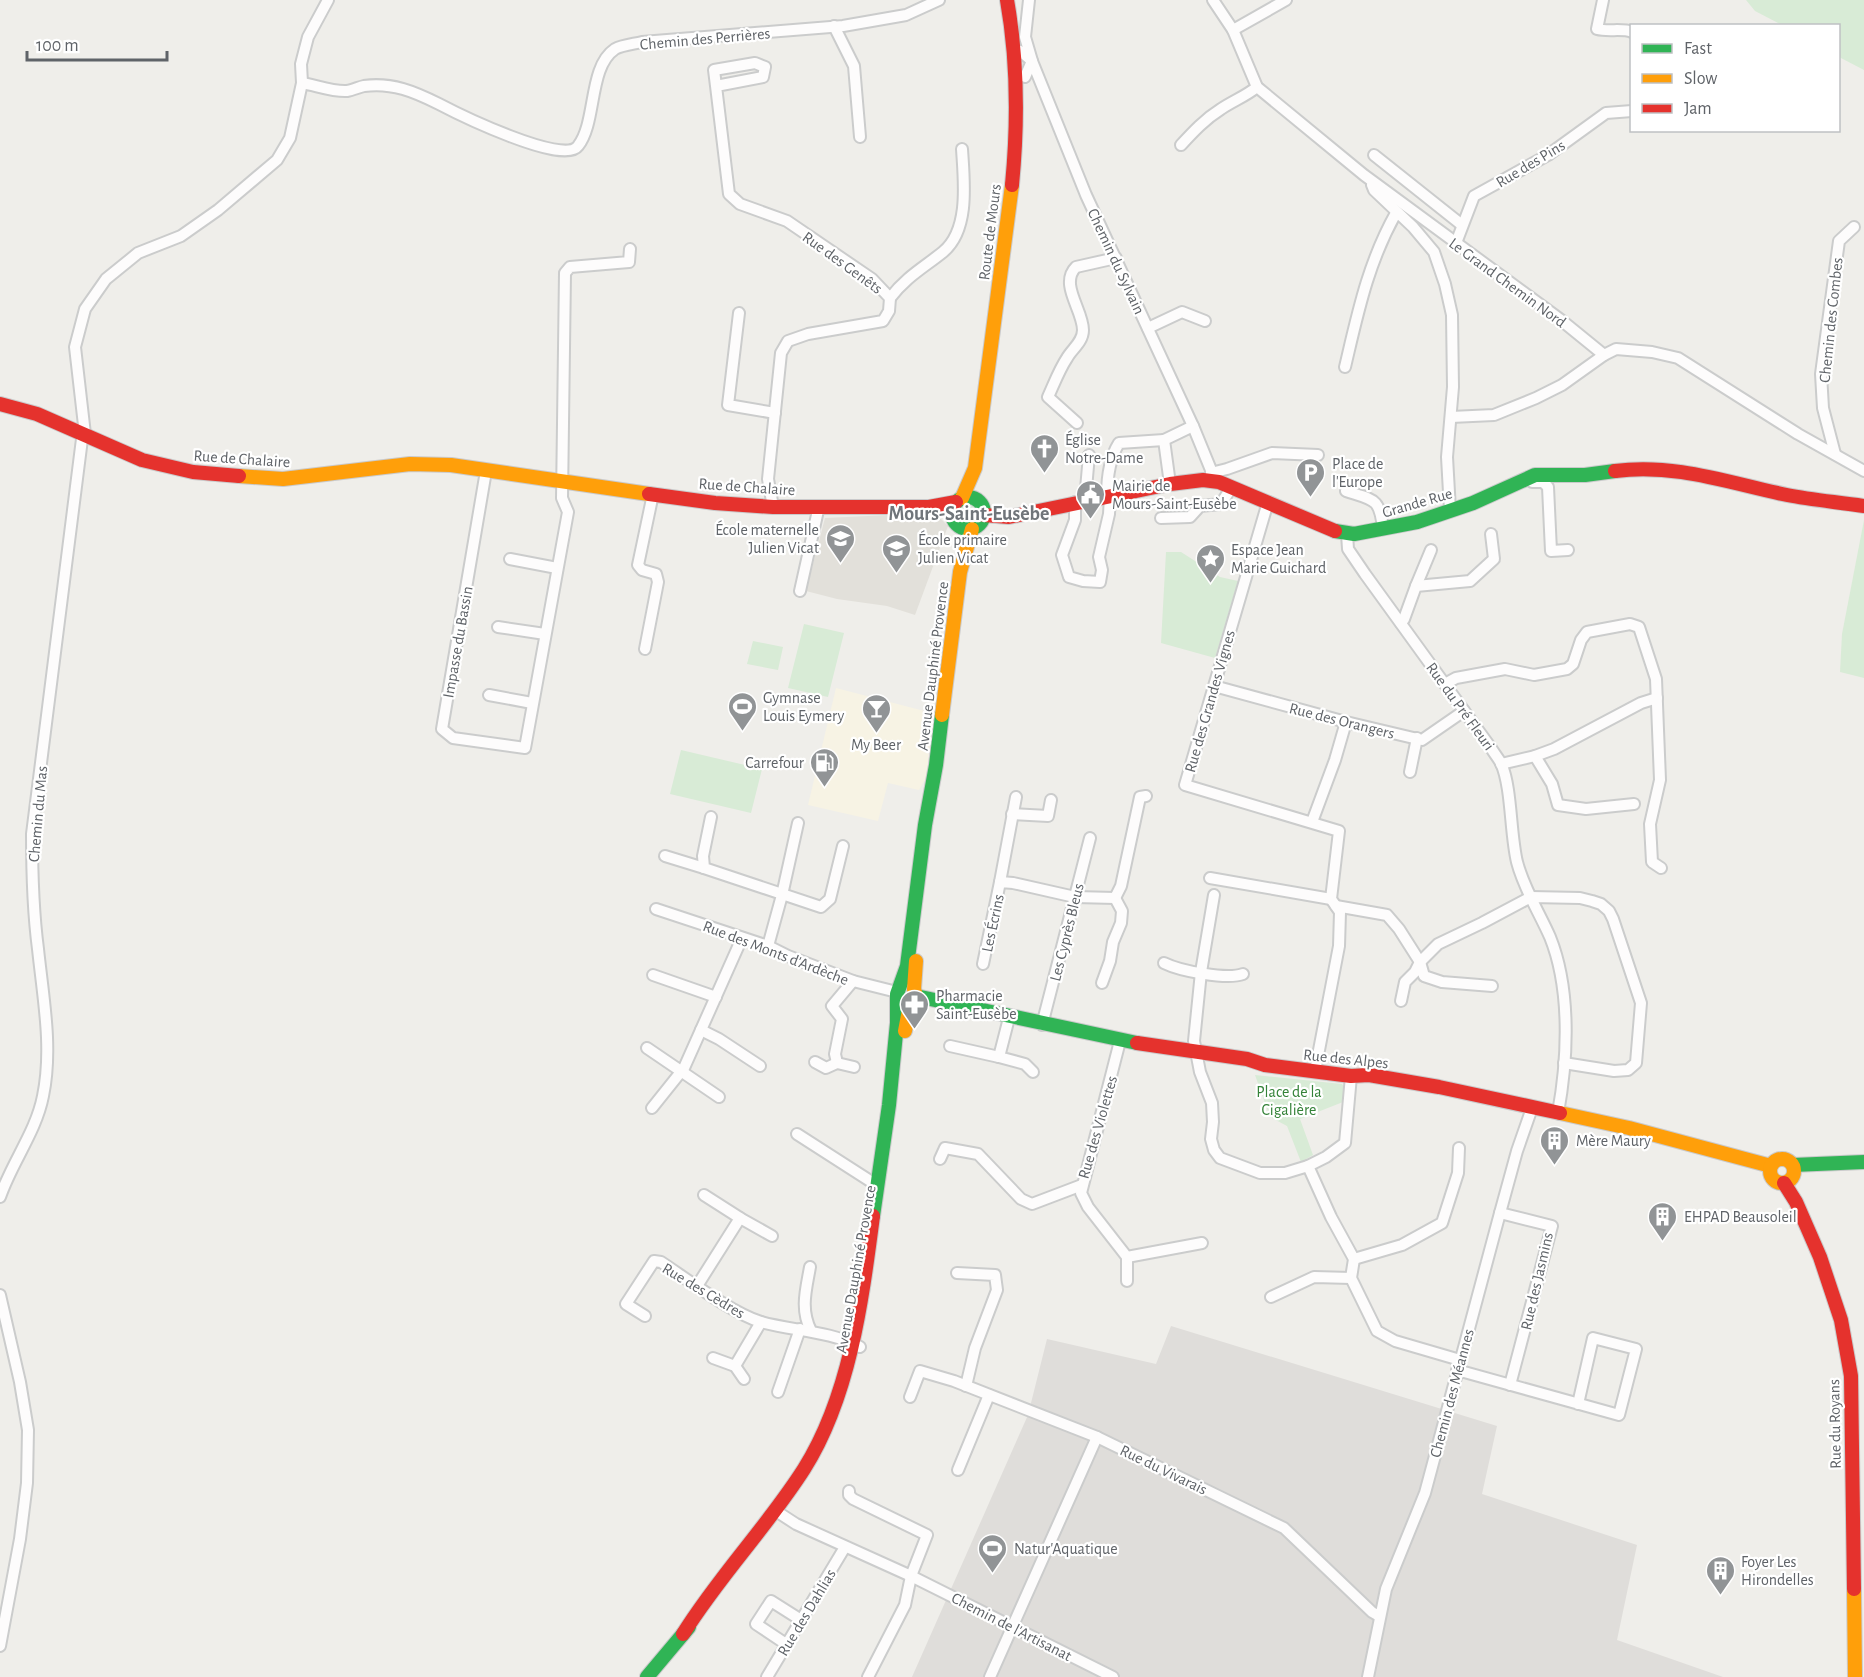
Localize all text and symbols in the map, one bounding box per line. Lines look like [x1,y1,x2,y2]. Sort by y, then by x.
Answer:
scale bar [27,24,166,62]
legend [1630,24,1840,132]
street label: Chemin des Perrières [639,25,771,53]
text: 100 m [36,37,79,55]
text: Fast [1684,40,1712,58]
text: Slow [1684,70,1717,88]
text: Jam [1684,100,1712,118]
street label: Rue des Pins [1493,137,1568,191]
street label: Route de Mours [976,183,1004,281]
street label: Chemin du Sylvain [1084,206,1148,317]
street label: Rue des Genêts [800,229,885,297]
street label: Le Grand Chemin Nord [1446,235,1569,331]
street label: Chemin des Combes [1816,257,1846,384]
place label: Église Notre-Dame [1065,430,1143,466]
church icon: Église Notre-Dame [1028,432,1060,474]
street label: Rue de Chalaire [193,448,291,470]
parking icon: Place de l'Europe [1295,456,1327,498]
place label: Place de l'Europe [1332,456,1384,490]
street label: Rue de Chalaire [698,476,796,498]
public building icon: Mairie de Mours-Saint-Eusèbe [1075,478,1107,520]
place label: Mairie de Mours-Saint-Eusèbe [1112,478,1237,512]
street label: Grande Rue [1380,485,1454,521]
district label: Mours-Saint-Eusèbe [889,504,1049,524]
place label: École maternelle Julien Vicat [715,520,819,556]
school or university icon: École maternelle Julien Vicat [824,522,856,564]
place label: École primaire Julien Vicat [918,530,1007,566]
school or university icon: École primaire Julien Vicat [881,532,913,574]
place icon: Espace Jean Marie Guichard [1194,542,1226,584]
place label: Espace Jean Marie Guichard [1231,542,1326,576]
street label: Avenue Dauphiné Provence [915,581,951,752]
street label: Impasse du Bassin [440,585,476,699]
street label: Rue des Grandes Vignes [1182,628,1238,774]
street label: Rue du Pré Fleuri [1423,660,1497,754]
sports icon: Gymnase Louis Eymery [726,690,758,732]
place label: Gymnase Louis Eymery [763,690,844,725]
bar icon: My Beer [860,692,892,734]
street label: Rue des Orangers [1287,700,1396,742]
place label: My Beer [851,737,902,754]
fuel station icon: Carrefour [809,746,841,788]
place label: Carrefour [745,755,805,771]
street label: Chemin du Mas [26,765,50,863]
street label: Les Cyprès Bleus [1047,882,1088,983]
street label: Les Écrins [977,892,1007,954]
street label: Rue des Monts d'Ardèche [701,918,851,988]
pharmacy icon: Pharmacie Saint-Eusèbe [899,988,931,1030]
place label: Pharmacie Saint-Eusèbe [936,988,1017,1022]
street label: Rue des Alpes [1302,1047,1389,1071]
street label: Rue des Violettes [1076,1074,1120,1181]
park label: Place de la Cigalière [1256,1084,1322,1118]
building icon: Mère Maury [1539,1124,1571,1166]
place label: Mère Maury [1576,1133,1651,1150]
street label: Avenue Dauphiné Provence [833,1184,879,1354]
building icon: EHPAD Beausoleil [1647,1200,1679,1242]
place label: EHPAD Beausoleil [1684,1209,1797,1225]
street label: Rue des Jasmins [1518,1231,1556,1332]
street label: Rue des Cèdres [659,1260,748,1322]
street label: Chemin des Méannes [1427,1327,1477,1459]
street label: Rue du Royans [1826,1379,1845,1469]
street label: Rue du Vivarais [1118,1442,1210,1498]
sports icon: Natur'Aquatique [977,1532,1009,1574]
place label: Natur'Aquatique [1014,1541,1118,1557]
building icon: Foyer Les Hirondelles [1704,1554,1736,1596]
place label: Foyer Les Hirondelles [1741,1554,1814,1588]
street label: Rue des Dahlias [775,1566,839,1659]
street label: Chemin de l'Artisanat [949,1590,1074,1664]

